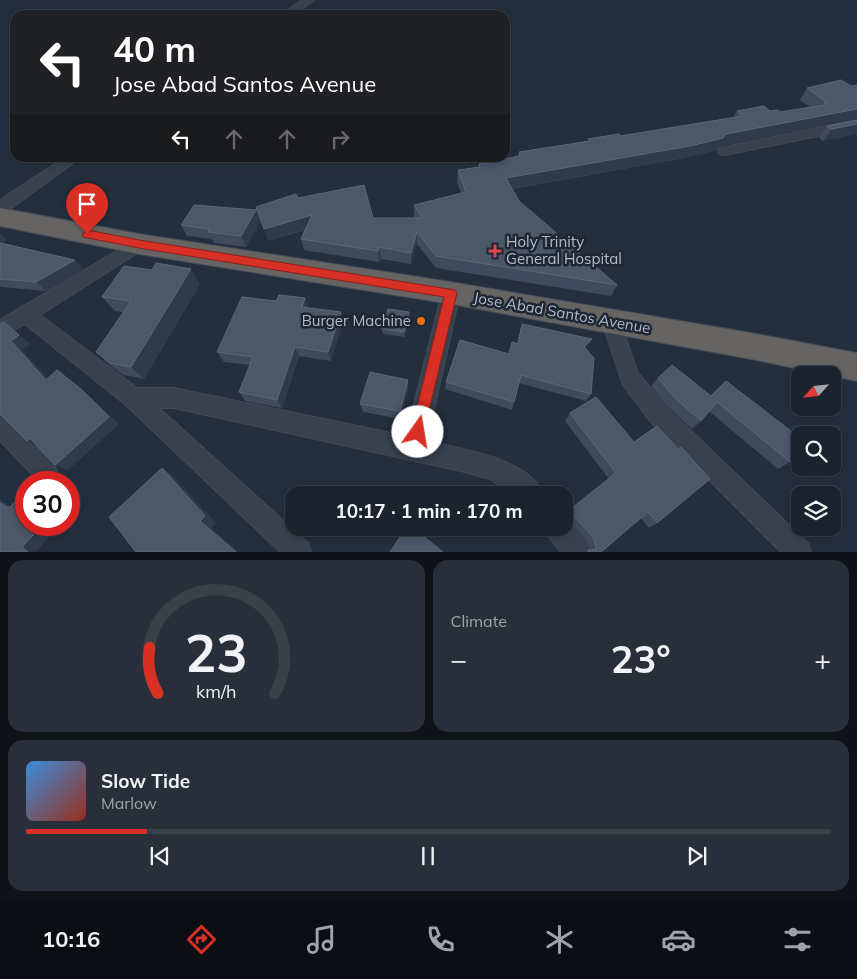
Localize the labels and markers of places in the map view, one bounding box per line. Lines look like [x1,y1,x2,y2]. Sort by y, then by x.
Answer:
pin [66,183,108,234]
place label: Holy Trinity General Hospital [506,232,622,268]
marker: Holy Trinity General Hospital [488,244,502,258]
place label: Burger Machine [302,311,411,330]
marker: Burger Machine [415,315,427,327]

